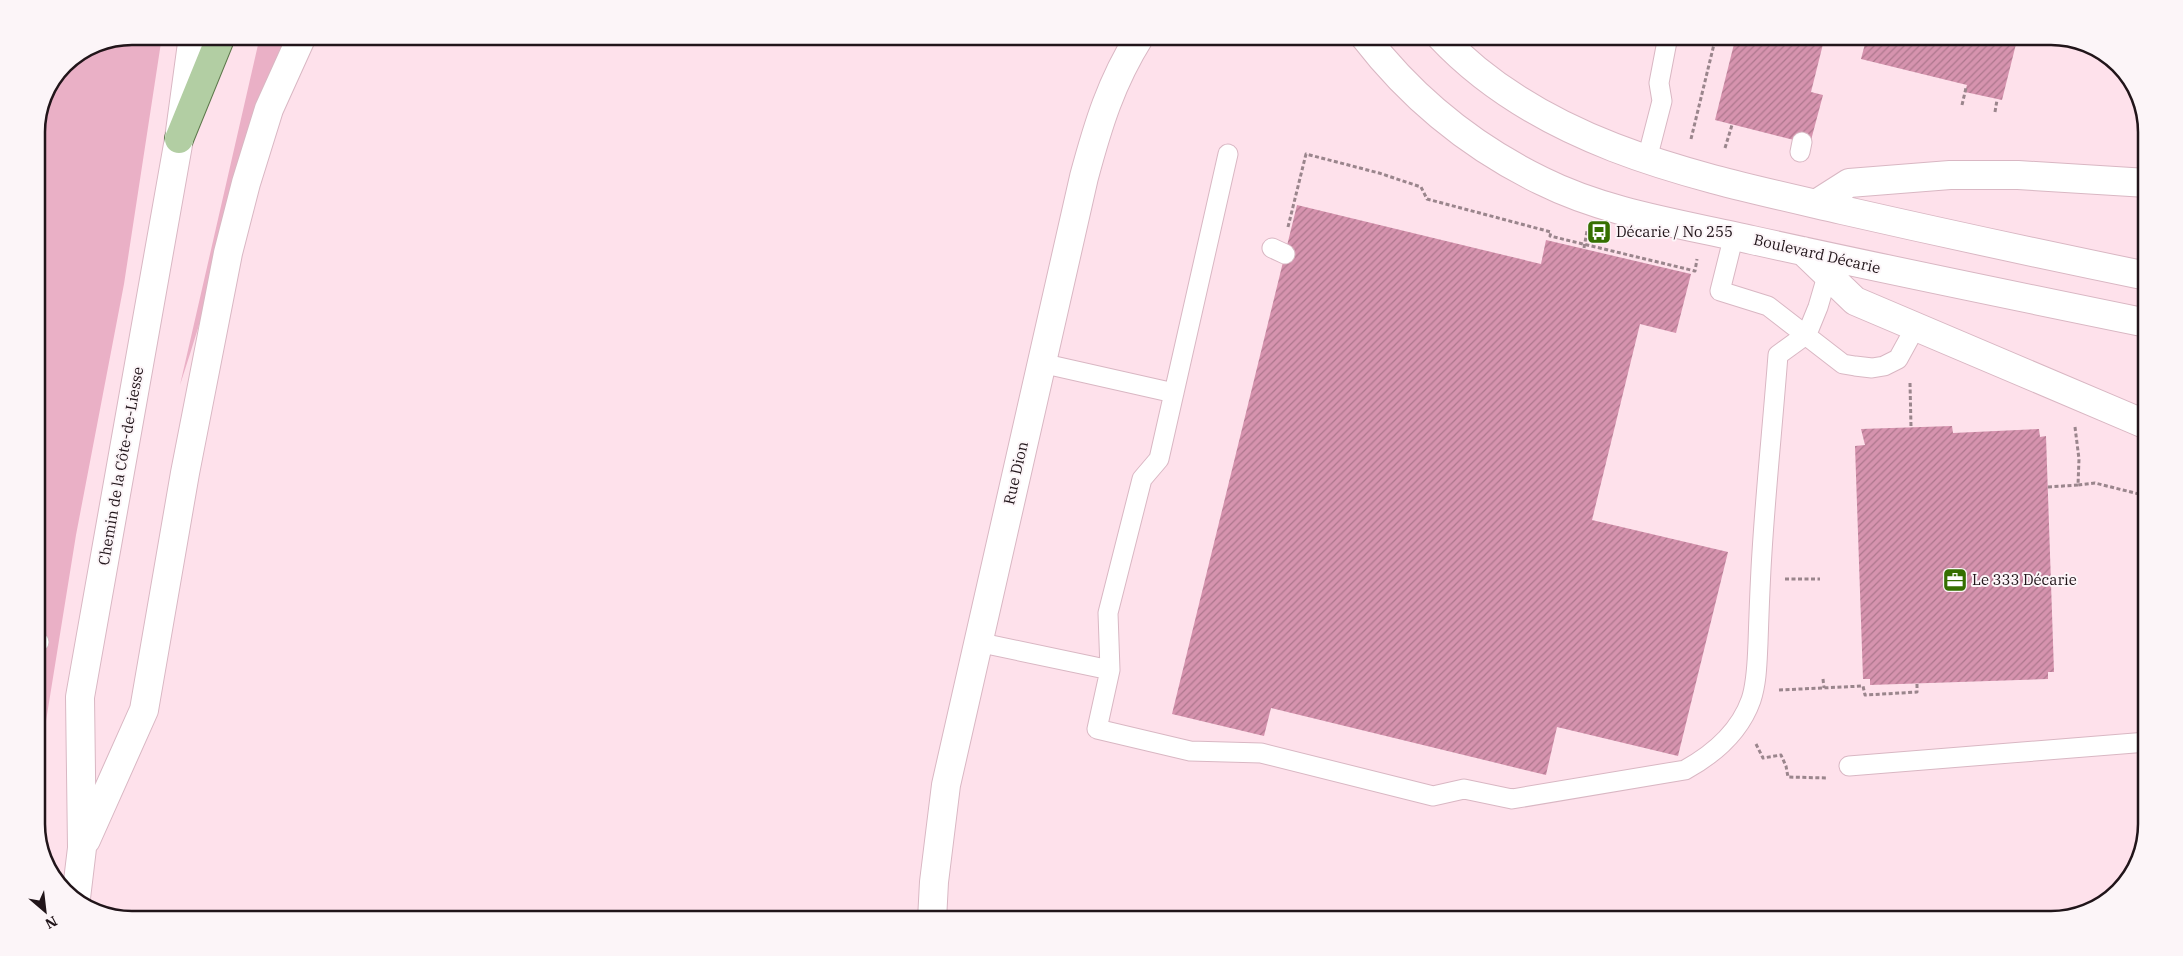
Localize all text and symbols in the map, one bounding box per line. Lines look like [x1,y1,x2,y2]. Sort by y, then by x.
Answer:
bus stop icon: Décarie / No 255 [1586,219,1612,245]
place label: Décarie / No 255 [1616,222,1733,241]
street label: Boulevard Décarie [1752,230,1882,277]
street label: Chemin de la Côte-de-Liesse [94,365,147,567]
street label: Rue Dion [999,439,1032,506]
office icon: Le 333 Décarie [1942,567,1968,593]
place label: Le 333 Décarie [1972,570,2077,589]
north arrow [20,886,70,936]
text: N [42,912,60,933]

